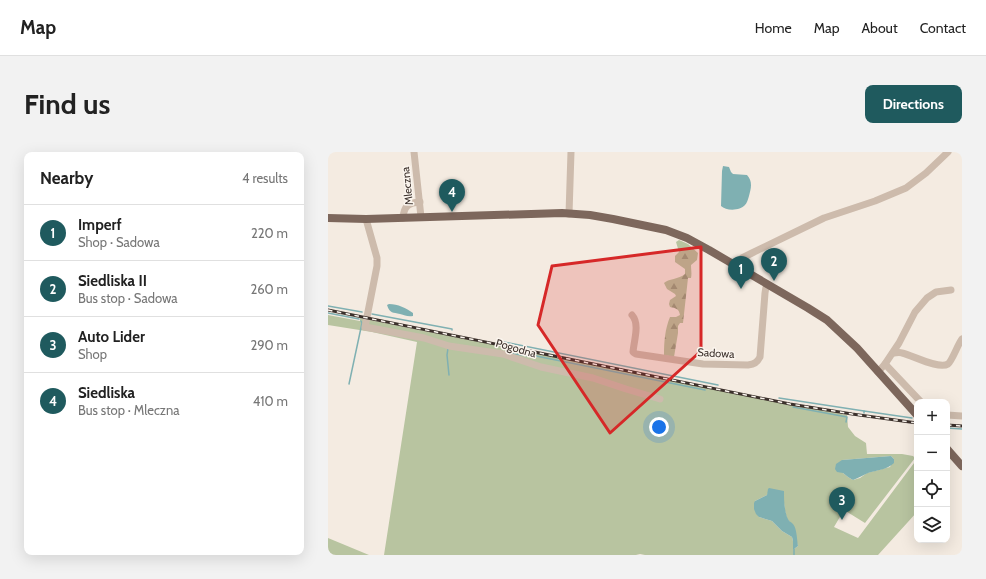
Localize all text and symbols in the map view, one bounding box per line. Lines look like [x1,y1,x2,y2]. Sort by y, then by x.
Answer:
text: Map [20,16,56,39]
text: Home [755,19,792,37]
text: Map [814,19,839,37]
text: About [861,19,898,37]
text: Contact [920,19,966,37]
button: Directions [865,85,962,123]
text: Find us [24,87,110,121]
street label: Mleczna [398,165,416,206]
text: Nearby [40,168,93,188]
text: 4 results [242,170,288,186]
pin: 4 [439,179,465,212]
text: Imperf [78,216,122,234]
text: 1 [51,225,55,241]
text: 220 m [251,225,288,241]
text: Shop · Sadowa [78,234,160,250]
pin: 2 [761,248,787,281]
pin: 1 [728,256,754,289]
text: Siedliska II [78,272,147,290]
text: 2 [50,281,56,297]
text: 260 m [250,281,288,297]
text: Bus stop · Sadowa [78,290,178,306]
text: Auto Lider [78,328,145,346]
street label: Pogodna [494,336,538,361]
text: 3 [49,337,57,353]
text: 290 m [250,337,288,353]
street label: Sadowa [697,345,736,361]
text: Shop [78,346,107,362]
text: Siedliska [78,384,135,402]
text: 4 [49,393,57,409]
text: 410 m [253,393,288,409]
map controls [914,399,950,543]
button: + [914,399,950,435]
text: Bus stop · Mleczna [78,402,179,418]
your location [649,417,669,437]
button: − [914,435,950,471]
button: locate [914,471,950,507]
pin: 3 [829,487,855,520]
button: layers [914,507,950,543]

